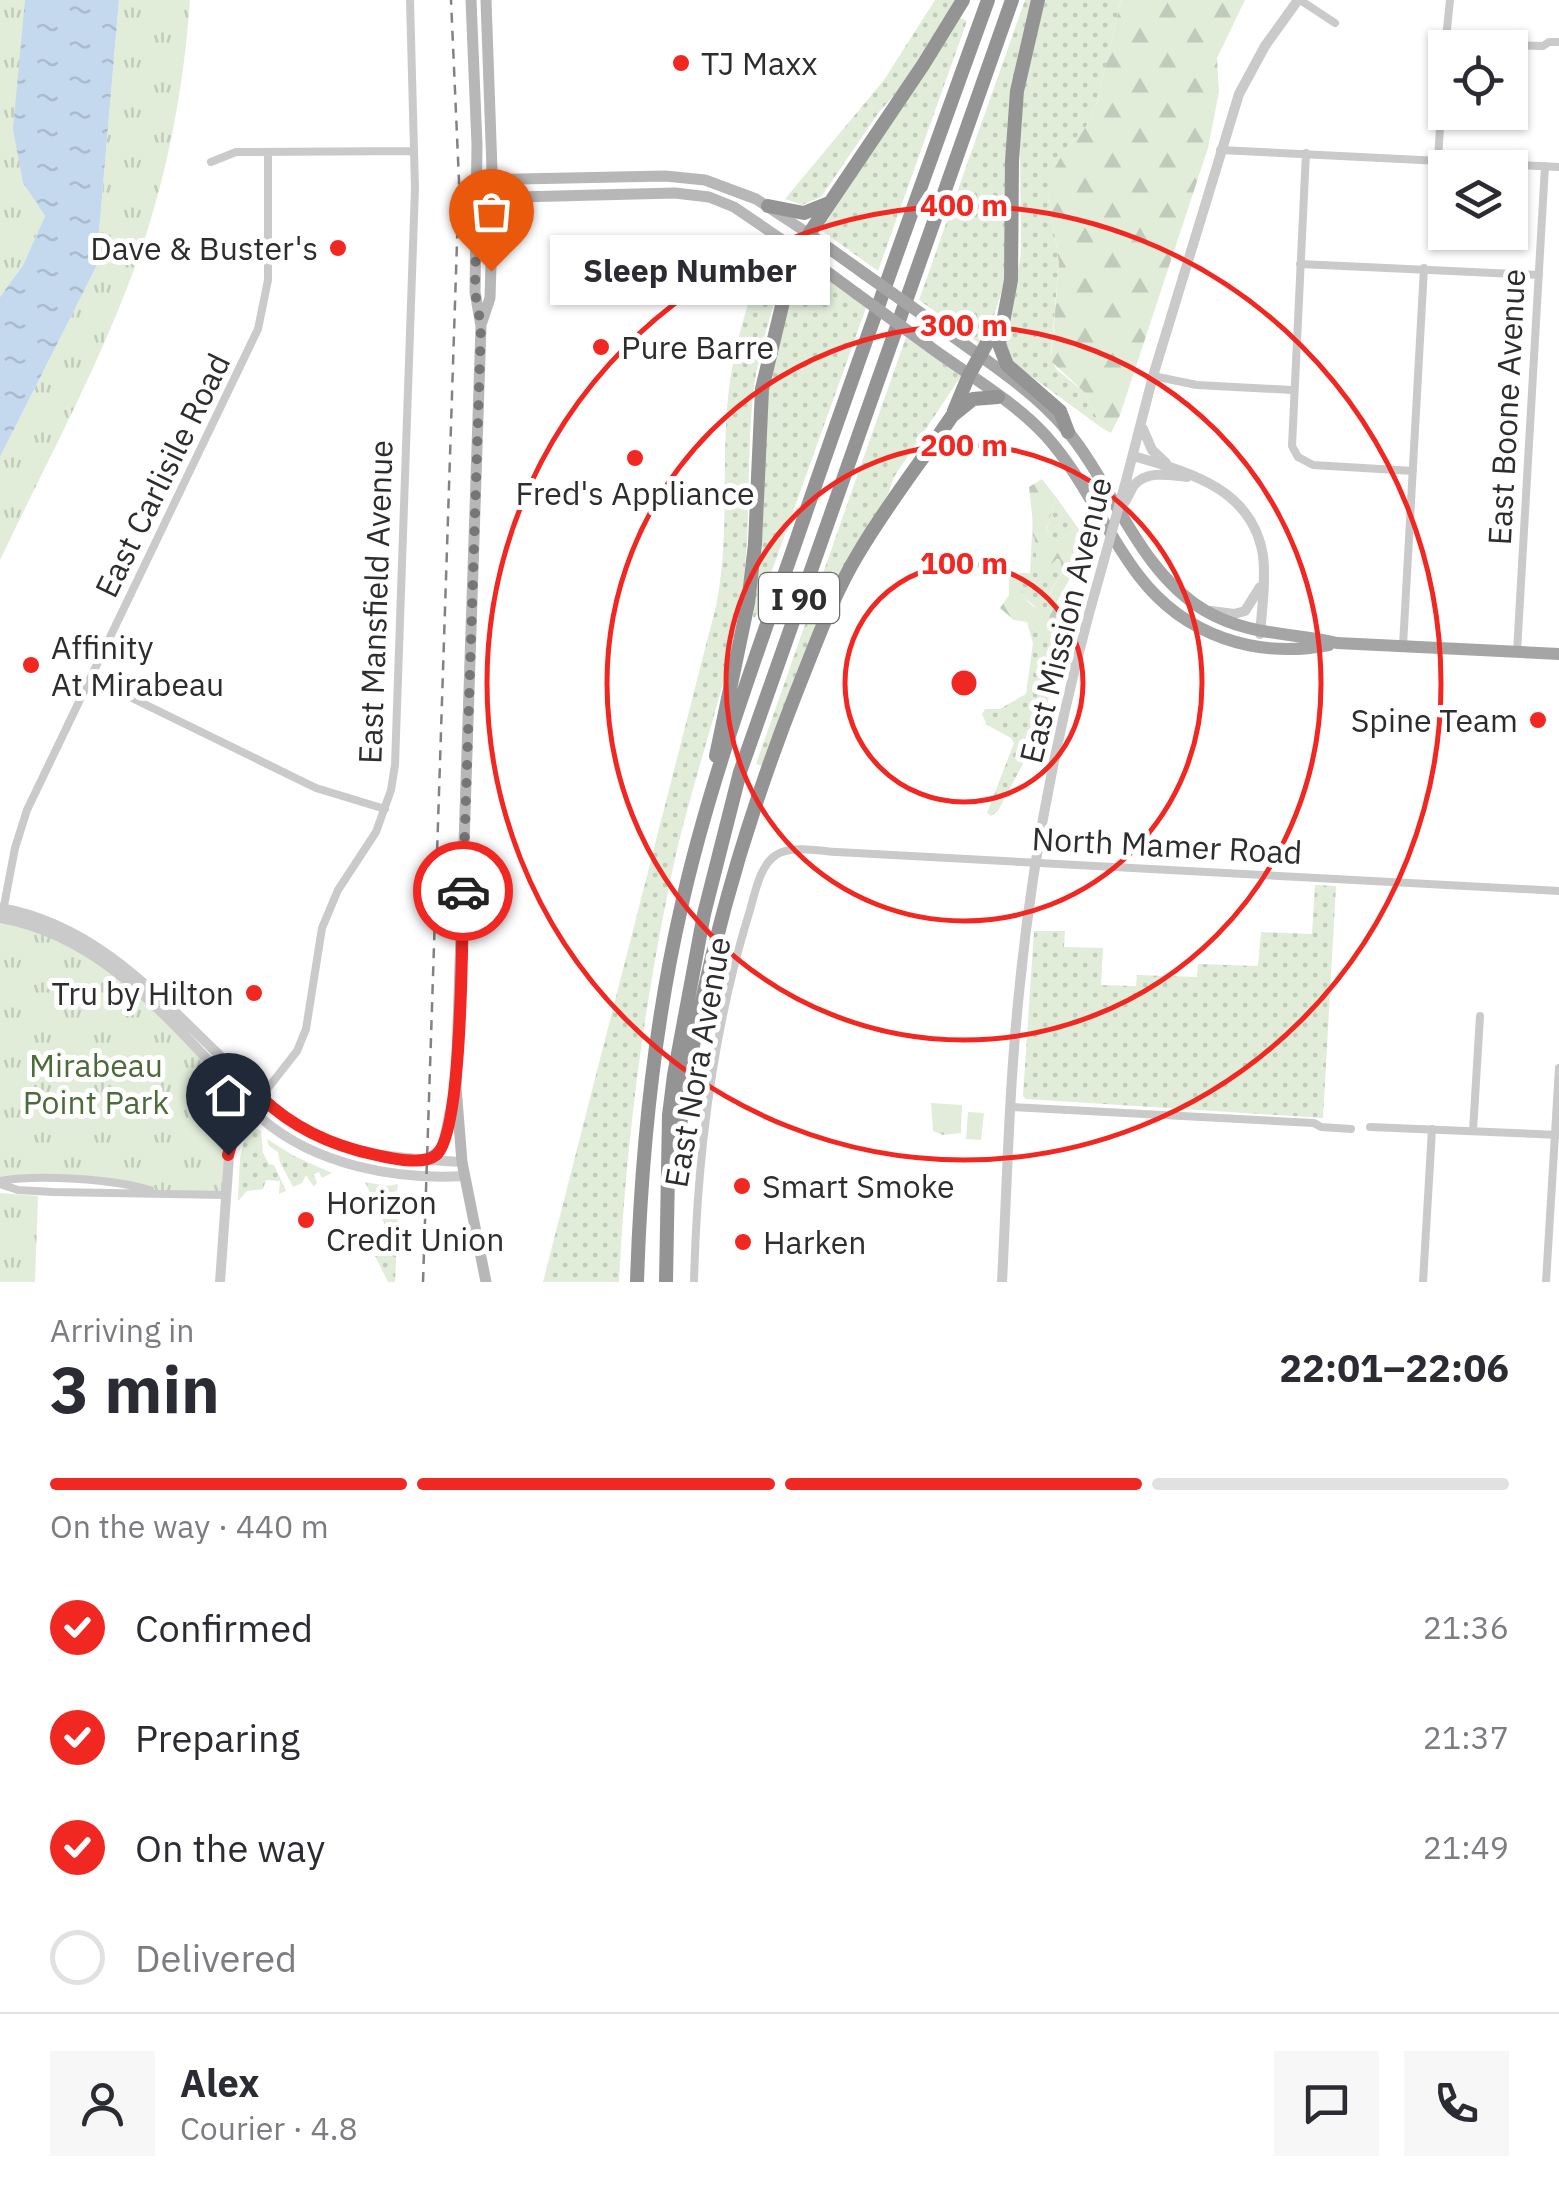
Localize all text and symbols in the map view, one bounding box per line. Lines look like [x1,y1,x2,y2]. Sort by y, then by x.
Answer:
map controls [1428,30,1528,250]
button: locate [1428,30,1528,130]
place label: TJ Maxx [701,42,817,84]
marker: TJ Maxx [670,52,692,74]
button: layers [1428,150,1528,250]
pin [449,169,534,272]
icon: bag [464,184,519,239]
text: 400 m [920,185,1008,224]
place label: Dave & Buster's [90,227,318,269]
callout: Sleep Number [551,236,831,306]
marker: Dave & Buster's [327,237,349,259]
text: Sleep Number [583,249,797,291]
street label: East Boone Avenue [1478,268,1534,546]
text: 300 m [920,305,1008,344]
place label: Pure Barre [621,326,774,368]
marker: Pure Barre [590,336,612,358]
street label: East Carlisile Road [85,346,239,604]
text: 200 m [920,425,1008,464]
street label: East Mansfield Avenue [348,439,402,765]
marker: Fred's Appliance [624,447,646,469]
place label: Fred's Appliance [516,472,754,514]
street label: East Mission Avenue [1009,473,1121,767]
text: 100 m [920,543,1008,582]
road number: I 90 [759,573,839,623]
place label: Affinity At Mirabeau [51,626,224,705]
marker: Affinity At Mirabeau [20,654,42,676]
centre of rings [946,665,982,701]
place label: Spine Team [1351,699,1518,741]
marker: Spine Team [1527,709,1549,731]
street label: North Mamer Road [1031,817,1303,873]
courier [413,841,513,941]
icon: car [436,864,491,919]
street label: East Nora Avenue [654,934,740,1190]
place label: Tru by Hilton [51,972,234,1014]
marker: Tru by Hilton [243,982,265,1004]
park label: Mirabeau Point Park [23,1044,169,1123]
pin [186,1053,271,1156]
icon: home [201,1068,256,1123]
place label: Smart Smoke [762,1165,955,1207]
marker: Smart Smoke [731,1175,753,1197]
place label: Horizon Credit Union [326,1181,504,1260]
marker: Horizon Credit Union [295,1209,317,1231]
place label: Harken [763,1221,867,1263]
marker: Harken [732,1231,754,1253]
text: Arriving in [50,1309,195,1351]
text: 22:01–22:06 [1279,1343,1509,1392]
text: 3 min [50,1346,220,1431]
text: On the way · 440 m [50,1505,329,1547]
icon: check [50,1600,105,1655]
text: Confirmed [135,1603,313,1652]
text: 21:36 [1423,1606,1509,1648]
icon: check [50,1710,105,1765]
text: Preparing [135,1713,300,1762]
text: 21:37 [1423,1716,1509,1758]
icon: check [50,1820,105,1875]
text: On the way [135,1823,325,1872]
text: 21:49 [1423,1826,1509,1868]
text: Delivered [135,1933,297,1982]
button: person [50,2051,155,2156]
button: chat [1274,2051,1379,2156]
button: phone [1404,2051,1509,2156]
text: Alex [180,2058,260,2107]
text: Courier · 4.8 [180,2107,358,2149]

